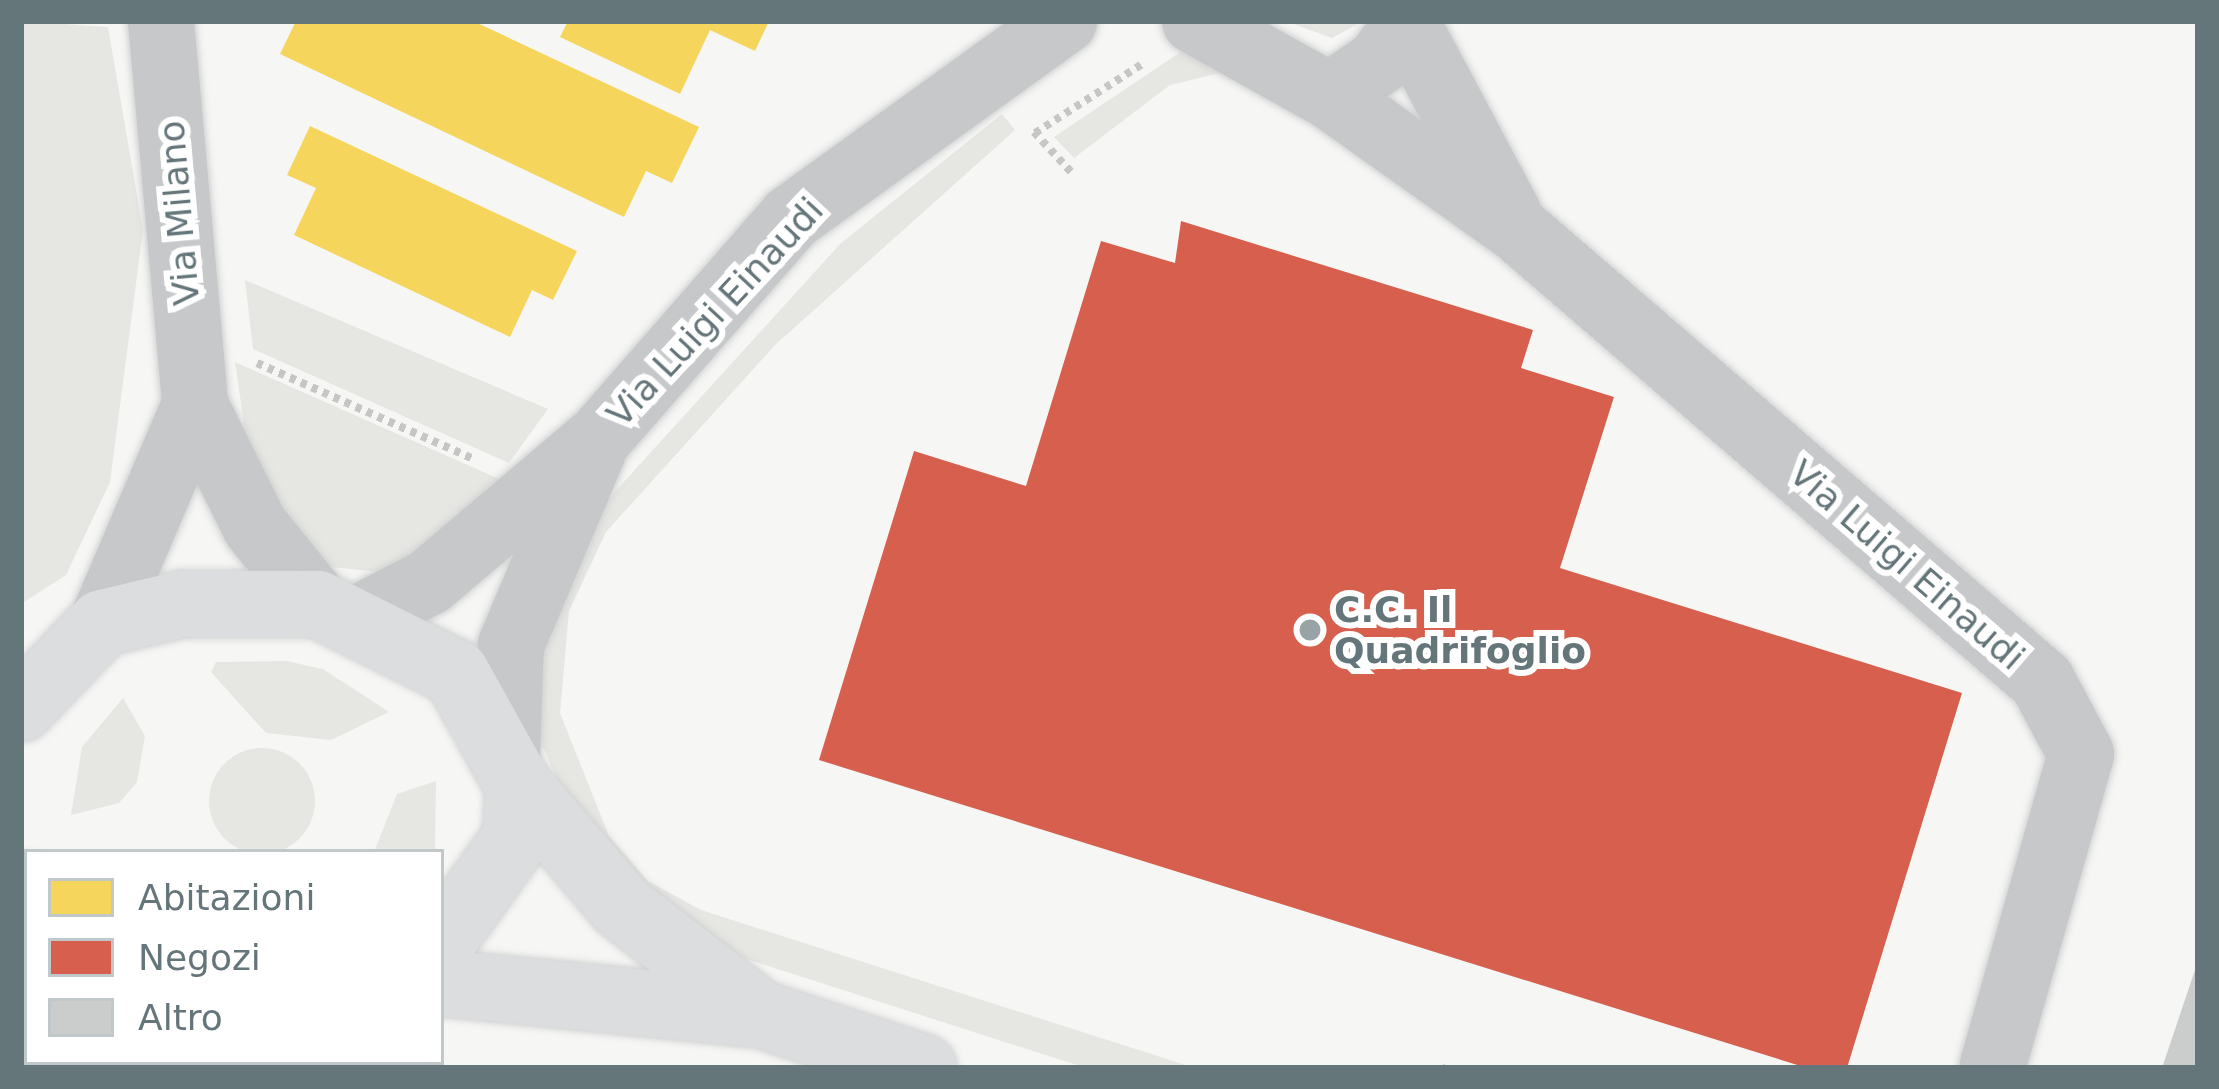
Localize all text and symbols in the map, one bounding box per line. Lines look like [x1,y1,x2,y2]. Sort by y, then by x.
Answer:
street label: Via Milano [149,119,209,307]
street label: Via Luigi Einaudi [598,189,832,435]
street label: Via Luigi Einaudi [1781,451,2033,679]
place label: C.C. Il Quadrifoglio [1334,587,1586,672]
marker: C.C. Il Quadrifoglio [1297,617,1323,643]
legend [24,849,444,1065]
text: Abitazioni [138,877,315,918]
text: Negozi [138,937,261,978]
text: Altro [138,997,223,1038]

